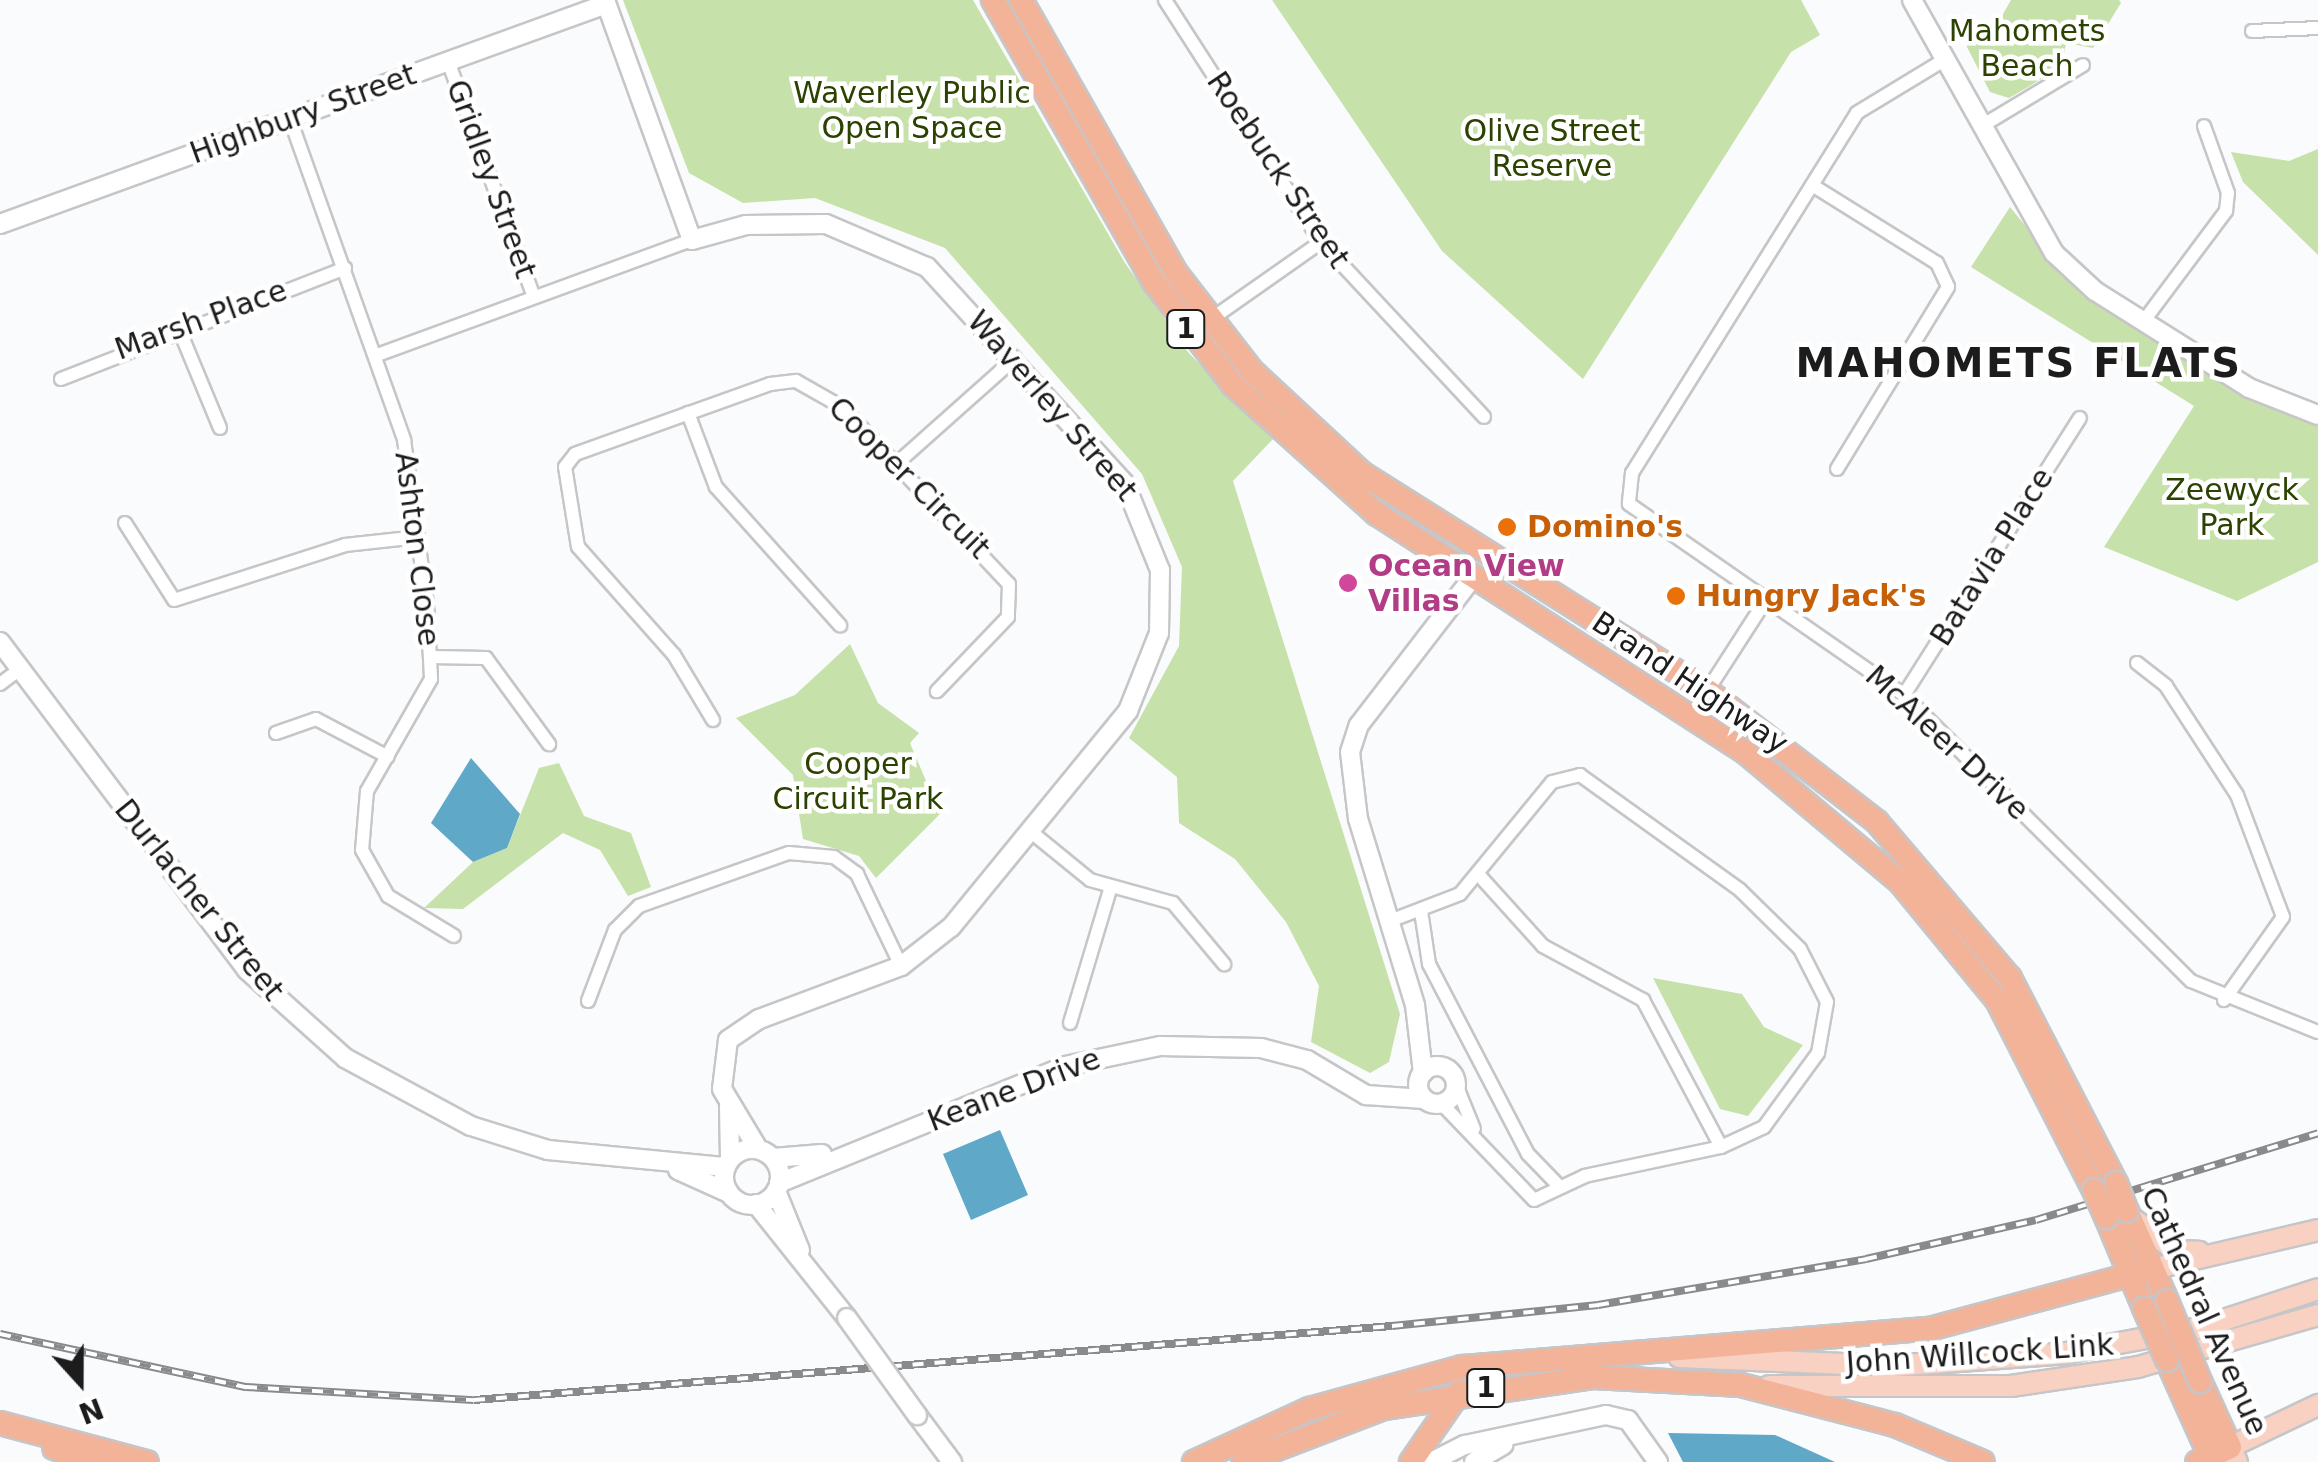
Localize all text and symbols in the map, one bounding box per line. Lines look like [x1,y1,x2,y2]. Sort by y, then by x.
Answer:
park label: Mahomets Beach [1949,13,2105,84]
street label: Highbury Street [185,56,421,172]
street label: Roebuck Street [1199,65,1357,275]
street label: Gridley Street [438,75,544,283]
park label: Waverley Public Open Space [793,75,1031,146]
park label: Olive Street Reserve [1463,113,1641,184]
street label: Marsh Place [110,272,292,368]
street label: Waverley Street [960,304,1144,508]
road number: 1 [1166,306,1206,352]
district label: MAHOMETS FLATS [1795,339,2243,387]
street label: Cooper Circuit [821,390,997,566]
street label: Ashton Close [387,450,447,648]
street label: Batavia Place [1923,461,2061,653]
park label: Zeewyck Park [2165,472,2299,542]
place label: Domino's [1527,509,1683,545]
marker: Domino's [1496,516,1518,538]
place label: Ocean View Villas [1368,548,1565,618]
marker: Ocean View Villas [1337,572,1359,594]
place label: Hungry Jack's [1696,578,1926,614]
marker: Hungry Jack's [1665,585,1687,607]
street label: Brand Highway [1585,604,1795,762]
street label: McAleer Drive [1858,658,2036,828]
park label: Cooper Circuit Park [773,746,943,816]
street label: Durlacher Street [107,792,291,1008]
street label: Keane Drive [923,1041,1105,1139]
street label: Cathedral Avenue [2133,1181,2275,1441]
street label: John Willcock Link [1845,1327,2115,1381]
north arrow [30,1332,130,1432]
road number: 1 [1466,1365,1506,1411]
text: N [74,1391,108,1430]

